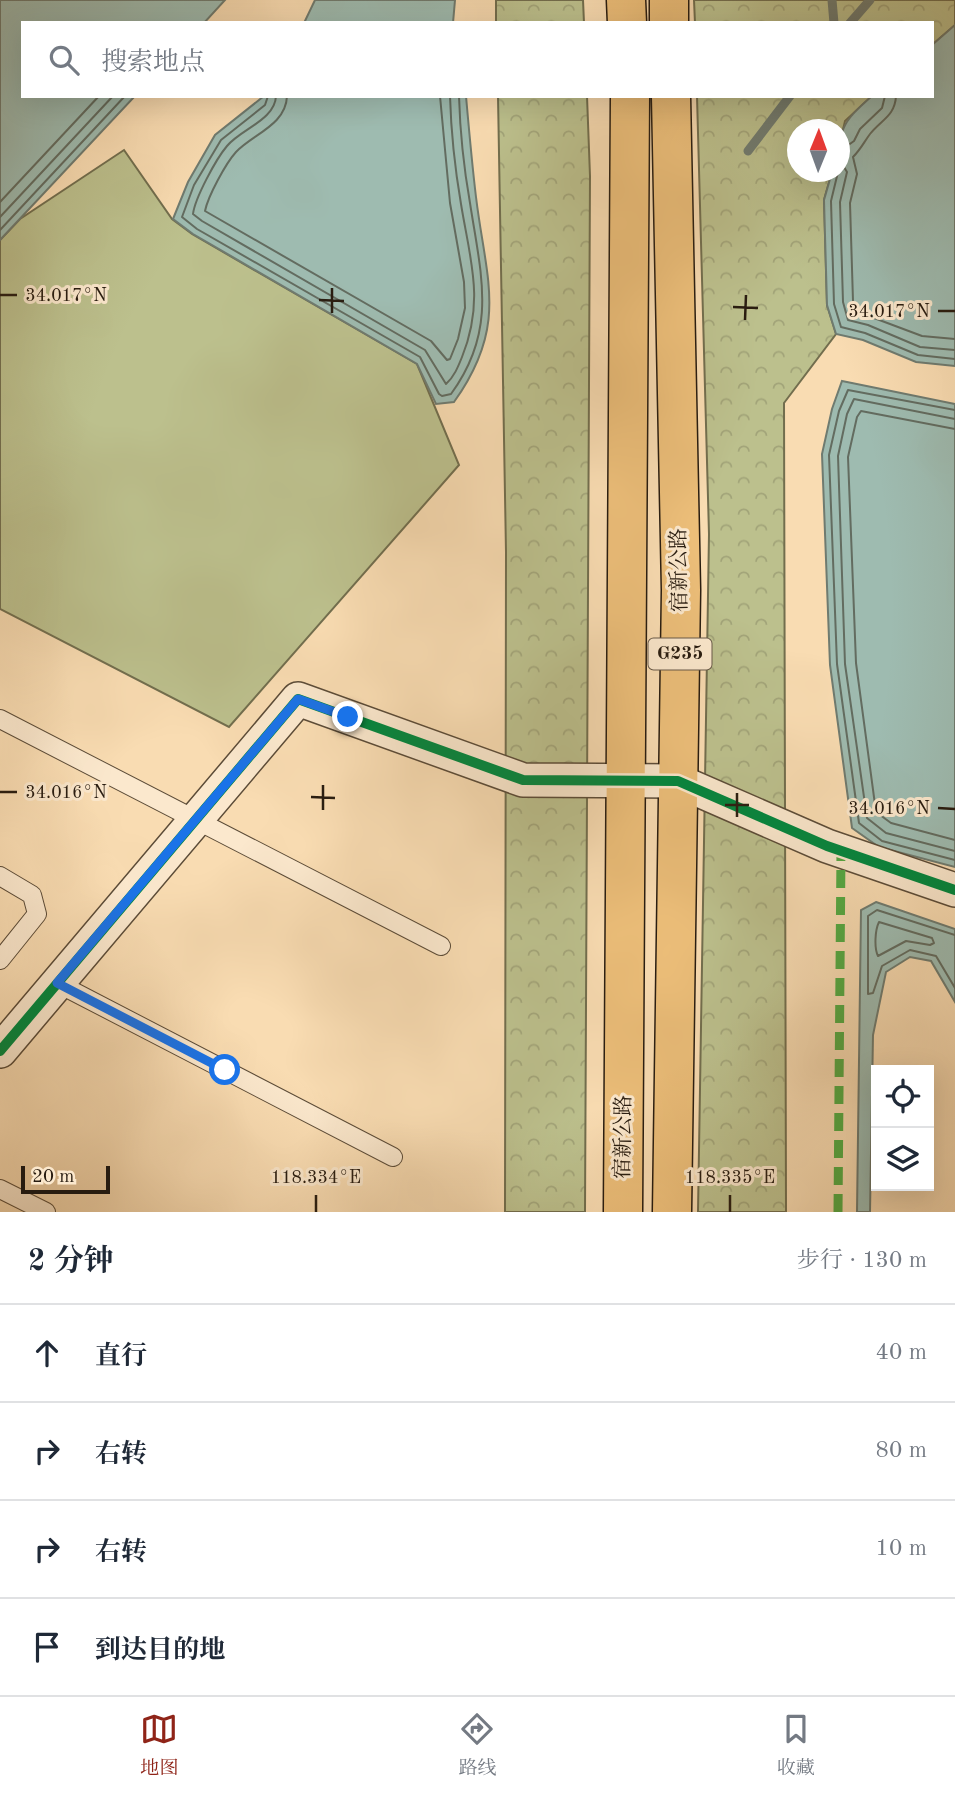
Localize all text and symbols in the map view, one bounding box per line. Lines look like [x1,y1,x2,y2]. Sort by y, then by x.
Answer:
search box [21,21,934,98]
icon: search [45,41,83,79]
text: 搜索地点 [101,50,205,76]
north arrow [787,119,850,182]
text: 34.017°N [25,287,107,305]
text: 34.017°N [848,303,930,321]
street label: 宿新公路 [667,528,691,612]
road number: G235 [648,638,712,670]
route end [332,701,363,732]
text: 34.016°N [25,784,107,802]
text: 34.016°N [848,800,930,818]
route start [209,1054,240,1085]
map controls [871,1065,934,1191]
button: locate [871,1065,934,1128]
street label: 宿新公路 [611,1095,635,1179]
button: layers [871,1128,934,1191]
scale bar [21,1163,110,1195]
text: 20 m [32,1168,74,1187]
text: 118.334°E [271,1169,361,1187]
text: 118.335°E [685,1169,775,1187]
text: 2 分钟 [28,1247,114,1277]
text: 步行 · 130 m [797,1249,927,1272]
icon: ahead [28,1334,66,1372]
text: 40 m [876,1341,927,1364]
text: 直行 [95,1344,147,1370]
icon: right [28,1432,66,1470]
text: 80 m [876,1439,927,1462]
text: 右转 [95,1442,147,1468]
icon: right [28,1530,66,1568]
text: 10 m [876,1537,927,1560]
text: 右转 [95,1540,147,1566]
icon: arrive [28,1628,66,1666]
text: 到达目的地 [95,1638,225,1664]
tab: 地图 [140,1710,178,1781]
tab: 路线 [458,1710,497,1781]
tab: 收藏 [777,1710,815,1781]

